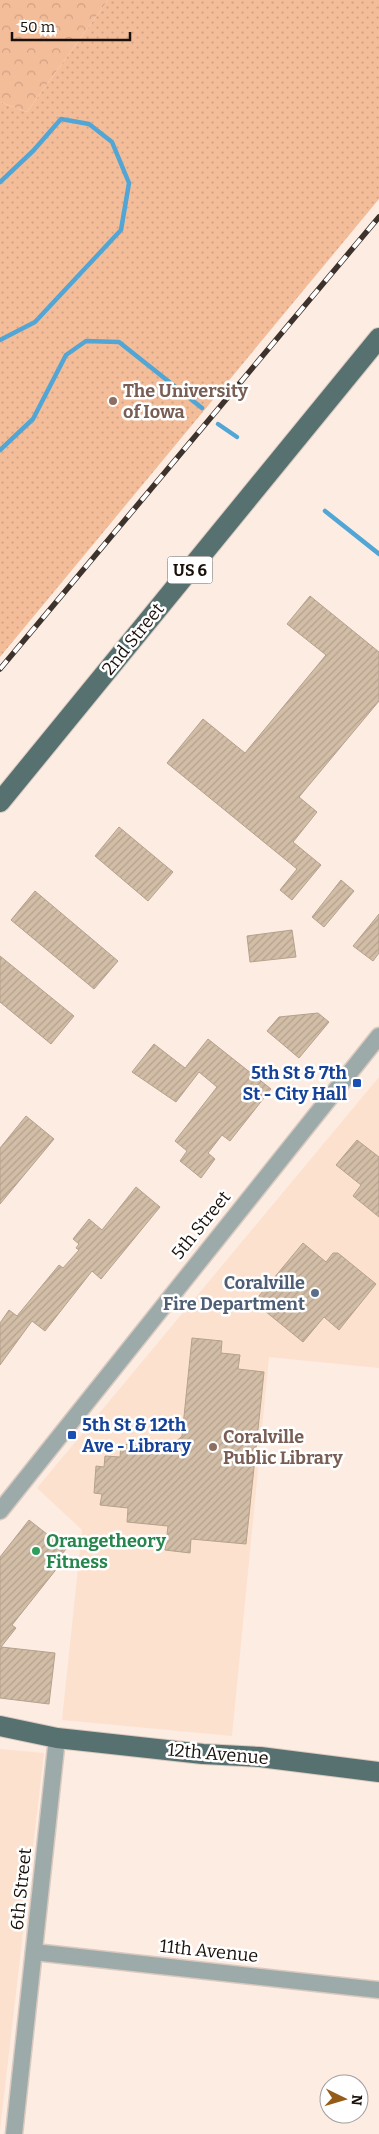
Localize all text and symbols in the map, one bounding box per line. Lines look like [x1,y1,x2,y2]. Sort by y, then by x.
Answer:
scale bar [12,10,130,42]
text: 50 m [20,18,56,36]
place label: The University of Iowa [123,380,249,423]
marker: The University of Iowa [107,395,119,407]
road number: US 6 [168,556,212,584]
street label: 2nd Street [97,598,169,679]
place label: 5th St & 7th St - City Hall [242,1062,348,1105]
marker: 5th St & 7th St - City Hall [351,1077,363,1089]
street label: 5th Street [167,1186,236,1264]
place label: Coralville Fire Department [163,1272,305,1315]
marker: Coralville Fire Department [309,1287,321,1299]
place label: 5th St & 12th Ave - Library [82,1414,192,1457]
place label: Coralville Public Library [223,1426,344,1469]
marker: 5th St & 12th Ave - Library [66,1429,78,1441]
marker: Coralville Public Library [207,1441,219,1453]
place label: Orangetheory Fitness [46,1530,167,1573]
marker: Orangetheory Fitness [30,1545,42,1557]
street label: 12th Avenue [166,1739,270,1769]
street label: 6th Street [6,1846,36,1931]
street label: 11th Avenue [159,1935,259,1967]
north arrow [319,2074,369,2124]
text: N [347,2094,365,2106]

